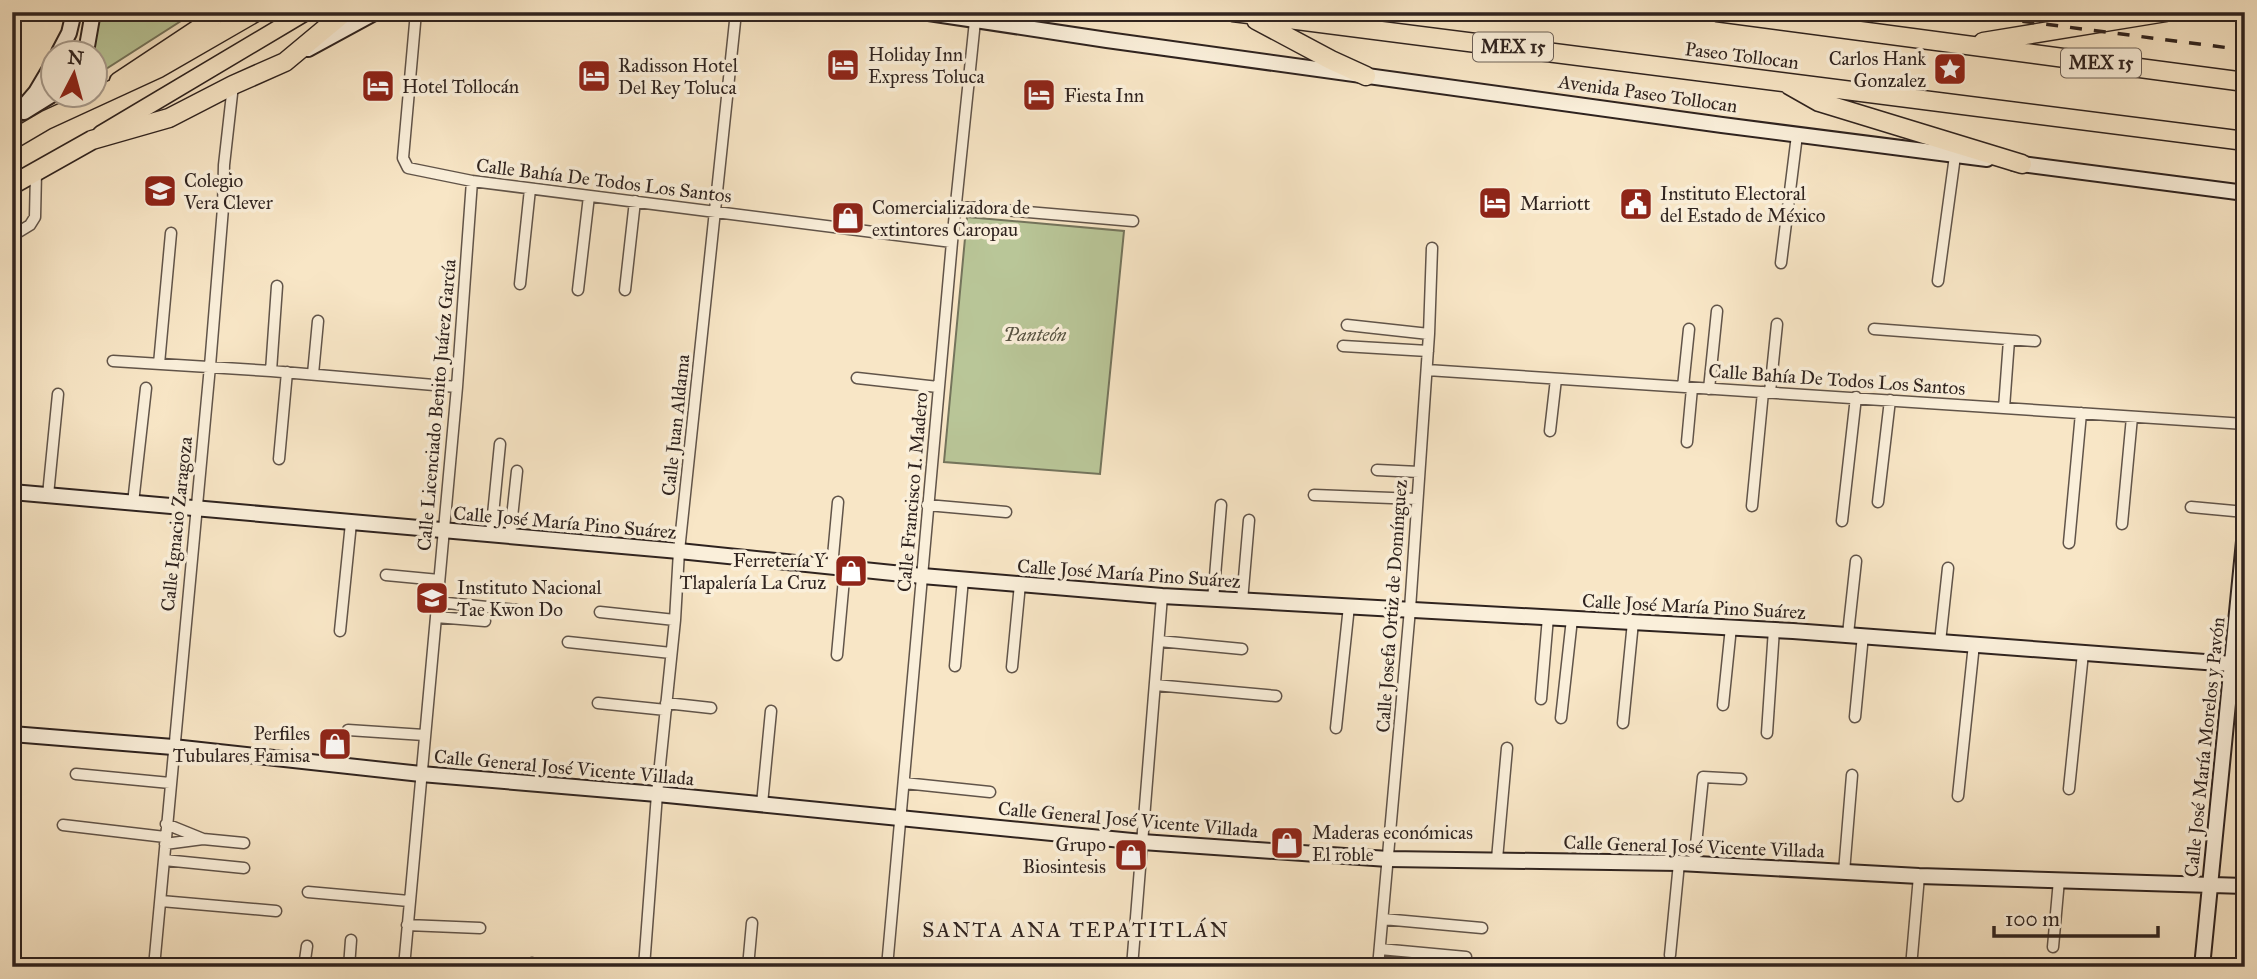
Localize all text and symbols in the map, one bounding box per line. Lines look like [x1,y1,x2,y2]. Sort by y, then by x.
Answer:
road number: MEX 15 [1473,32,1553,62]
street label: Paseo Tollocan [1684,37,1800,74]
north arrow [38,38,108,108]
place label: Holiday Inn Express Toluca [868,43,986,88]
text: N [67,45,85,70]
hotel icon: Holiday Inn Express Toluca [824,46,862,84]
place label: Carlos Hank Gonzalez [1829,47,1926,92]
road number: MEX 15 [2061,48,2141,78]
place icon: Carlos Hank Gonzalez [1931,50,1969,88]
place label: Radisson Hotel Del Rey Toluca [618,54,739,99]
hotel icon: Radisson Hotel Del Rey Toluca [575,57,613,95]
hotel icon: Hotel Tollocán [359,67,397,105]
street label: Avenida Paseo Tollocan [1556,69,1739,117]
place label: Hotel Tollocán [402,75,519,98]
hotel icon: Fiesta Inn [1020,76,1058,114]
place label: Fiesta Inn [1064,84,1144,107]
street label: Calle Bahía De Todos Los Santos [475,153,733,208]
place label: Colegio Vera Clever [183,169,274,214]
school or university icon: Colegio Vera Clever [141,172,179,210]
place label: Instituto Electoral del Estado de México [1660,182,1826,227]
hotel icon: Marriott [1476,184,1514,222]
public building icon: Instituto Electoral del Estado de México [1617,185,1655,223]
place label: Marriott [1520,192,1590,215]
place label: Comercializadora de extintores Caropau [872,196,1030,241]
shop icon: Comercializadora de extintores Caropau [829,199,867,237]
street label: Calle Licenciado Benito Juárez García [412,257,462,552]
park label: Panteón [1003,323,1067,346]
street label: Calle Juan Aldama [657,352,695,497]
street label: Calle Bahía De Todos Los Santos [1708,359,1966,400]
street label: Calle Francisco I. Madero [892,391,933,593]
street label: Calle Ignacio Zaragoza [156,435,198,613]
street label: Calle Josefa Ortiz de Domínguez [1371,479,1413,733]
street label: Calle José María Pino Suárez [452,501,678,545]
place label: Ferretería Y Tlapalería La Cruz [680,549,827,594]
shop icon: Ferretería Y Tlapalería La Cruz [832,552,870,590]
street label: Calle José María Pino Suárez [1016,554,1242,594]
place label: Instituto Nacional Tae Kwon Do [457,576,602,621]
school or university icon: Instituto Nacional Tae Kwon Do [413,579,451,617]
street label: Calle José María Pino Suárez [1581,589,1807,625]
street label: Calle José María Morelos y Pavón [2179,616,2231,878]
place label: Perfiles Tubulares Famisa [173,722,311,767]
shop icon: Perfiles Tubulares Famisa [316,725,354,763]
street label: Calle General José Vicente Villada [433,745,696,791]
street label: Calle General José Vicente Villada [997,797,1260,843]
place label: Maderas económicas El roble [1312,821,1473,866]
shop icon: Maderas económicas El roble [1268,824,1306,862]
street label: Calle General José Vicente Villada [1563,830,1826,864]
place label: Grupo Biosintesis [1023,833,1106,878]
shop icon: Grupo Biosintesis [1112,836,1150,874]
scale bar [1994,895,2159,939]
text: 100 m [2005,906,2060,932]
district label: SANTA ANA TEPATITLÁN [922,917,1230,943]

